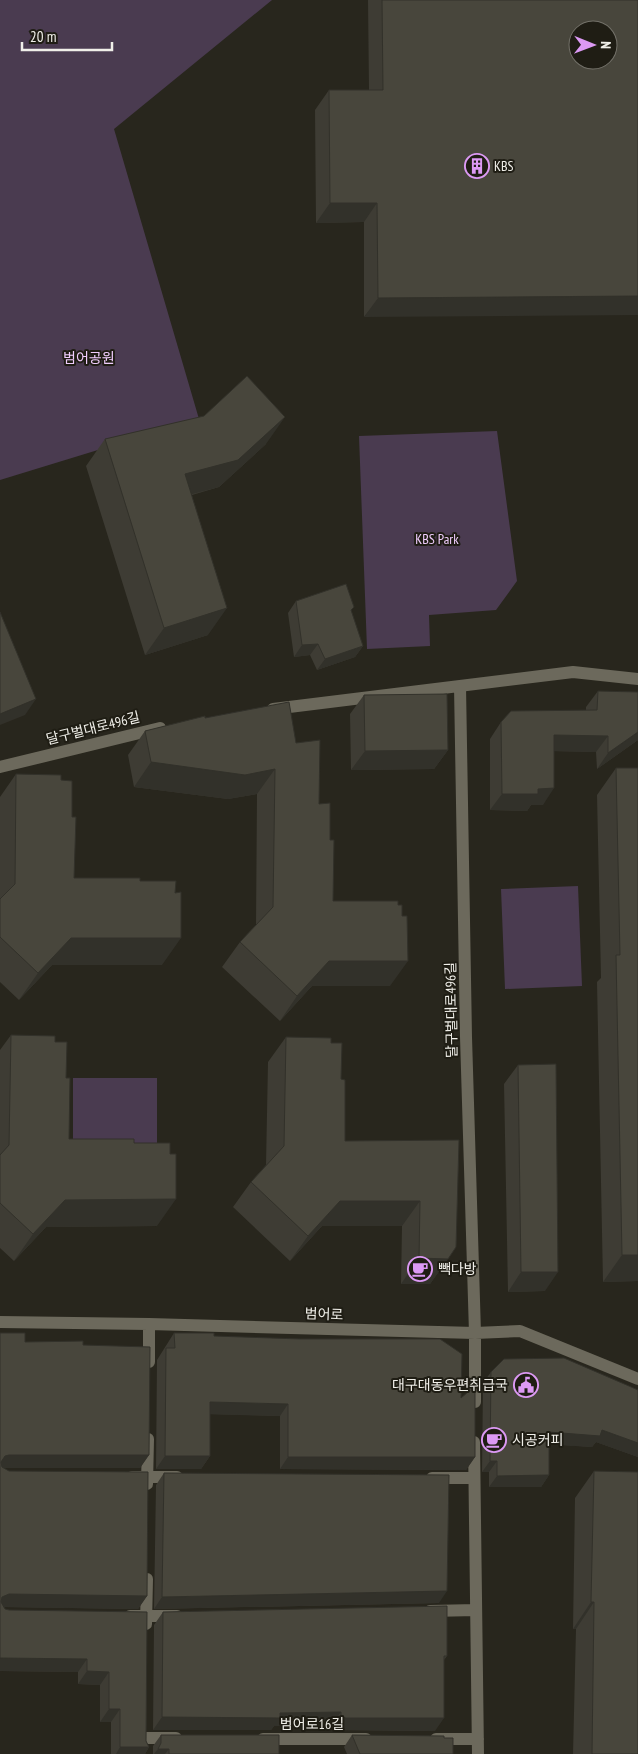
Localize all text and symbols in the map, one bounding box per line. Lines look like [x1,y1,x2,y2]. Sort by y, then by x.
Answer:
scale bar [22,20,112,52]
north arrow [568,20,618,70]
text: 20 m [30,27,56,46]
text: N [597,41,615,49]
building icon: KBS [464,153,490,179]
place label: KBS [494,157,514,175]
park label: 범어공원 [63,349,115,367]
park label: KBS Park [415,530,459,548]
street label: 달구벌대로496길 [44,708,142,748]
street label: 달구벌대로496길 [441,962,461,1058]
cafe icon: 빽다방 [407,1256,433,1282]
place label: 빽다방 [438,1260,477,1278]
street label: 범어로 [304,1304,344,1324]
public building icon: 대구대동우편취급국 [513,1372,539,1398]
place label: 대구대동우편취급국 [392,1376,508,1394]
cafe icon: 시공커피 [481,1427,507,1453]
place label: 시공커피 [512,1431,564,1449]
street label: 범어로16길 [280,1715,344,1733]

